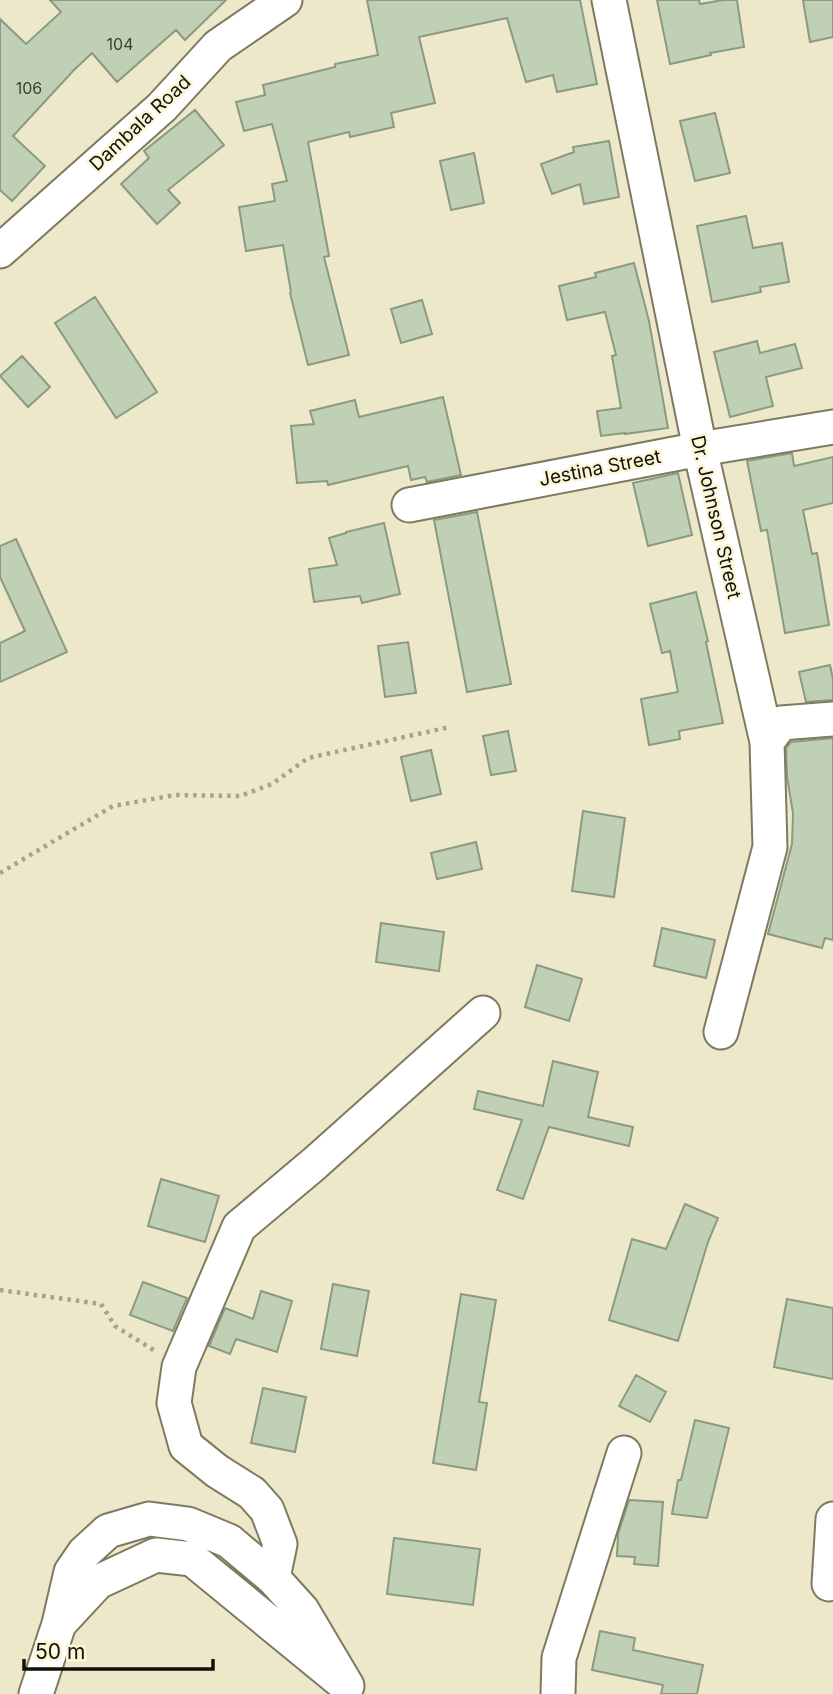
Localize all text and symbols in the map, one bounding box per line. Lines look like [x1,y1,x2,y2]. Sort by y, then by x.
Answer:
house number: 104 [107,34,133,54]
street label: Dambala Road [85,70,195,176]
house number: 106 [16,78,42,98]
street label: Dr. Johnson Street [686,433,746,601]
street label: Jestina Street [537,445,663,491]
scale bar [24,1628,214,1672]
text: 50 m [35,1639,85,1664]

